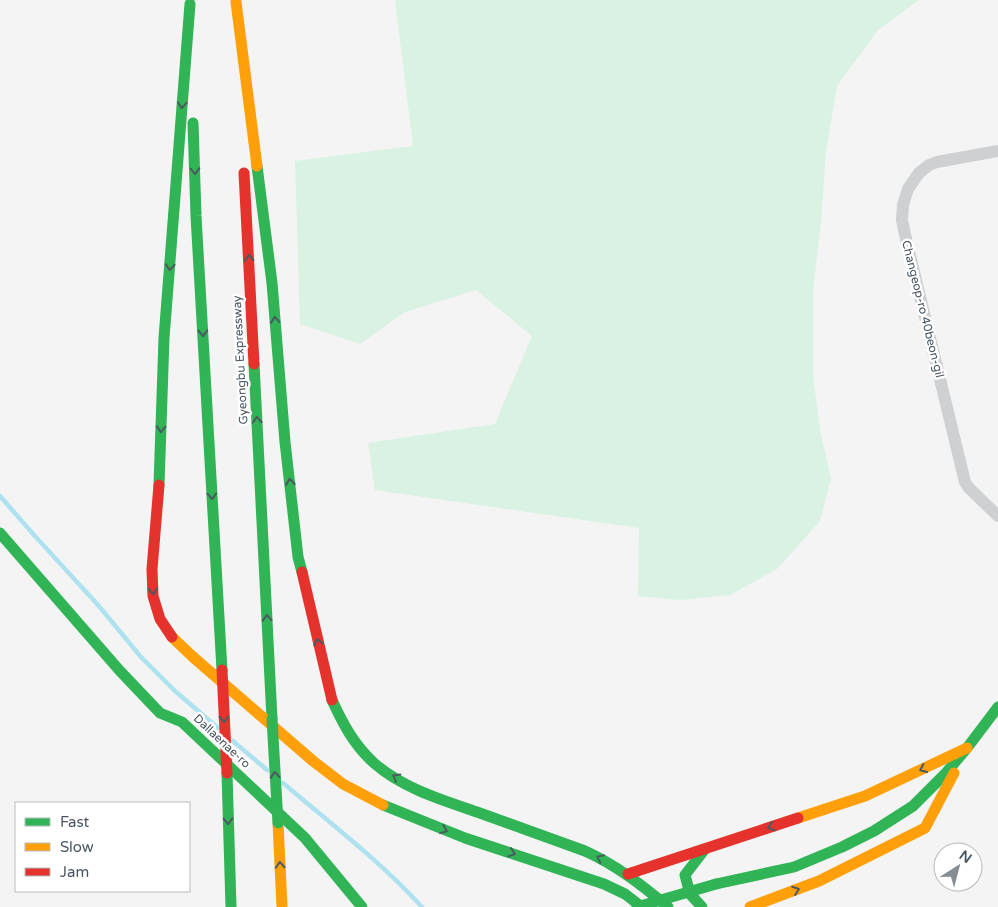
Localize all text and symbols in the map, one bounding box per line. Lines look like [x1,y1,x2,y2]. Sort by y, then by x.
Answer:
one-way arrow [177,101,188,109]
one-way arrow [189,167,200,175]
street label: Changeop-ro 40beon-gil [899,239,947,379]
one-way arrow [243,254,254,262]
one-way arrow [164,263,175,271]
street label: Gyeongbu Expressway [230,295,250,425]
one-way arrow [270,316,281,324]
one-way arrow [197,330,208,338]
one-way arrow [251,416,262,424]
one-way arrow [155,425,166,433]
one-way arrow [285,478,296,486]
one-way arrow [206,492,217,500]
one-way arrow [148,587,159,595]
one-way arrow [261,613,272,621]
one-way arrow [313,637,324,646]
street label: Dallaenae-ro [191,711,253,771]
one-way arrow [219,715,230,723]
one-way arrow [919,763,928,773]
one-way arrow [270,770,281,778]
one-way arrow [392,774,401,784]
legend [15,802,190,892]
text: Fast [60,813,90,831]
one-way arrow [223,818,234,826]
one-way arrow [768,821,776,831]
one-way arrow [439,824,448,834]
text: Slow [60,838,94,856]
north arrow [933,842,983,892]
text: N [956,847,975,867]
one-way arrow [507,848,515,858]
one-way arrow [597,854,606,864]
one-way arrow [275,861,286,869]
text: Jam [60,863,89,881]
one-way arrow [791,886,799,896]

